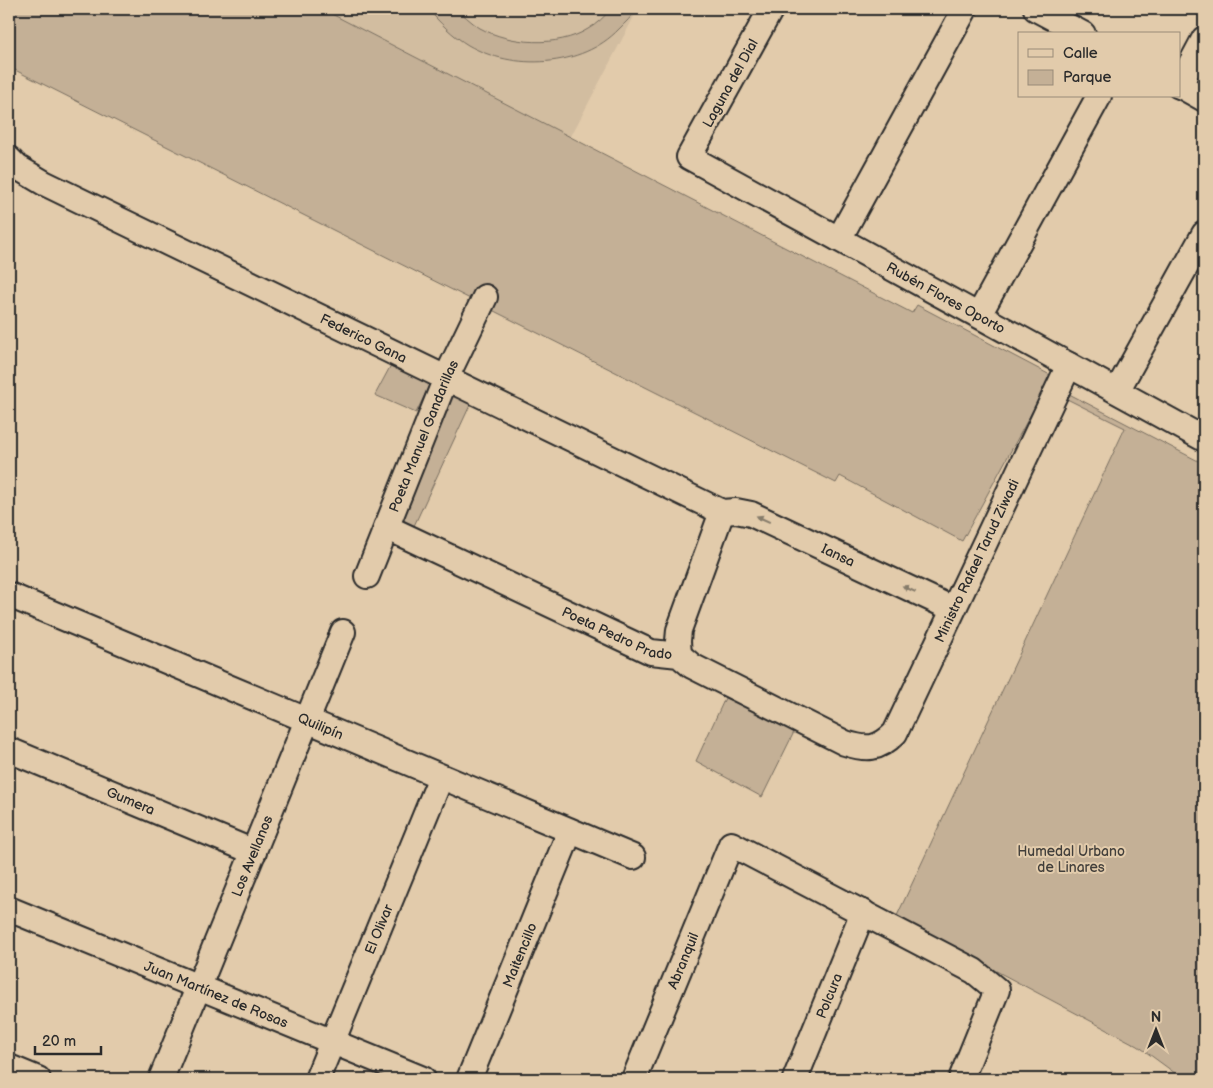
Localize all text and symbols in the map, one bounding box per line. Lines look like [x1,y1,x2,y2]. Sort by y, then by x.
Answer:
legend [1018,32,1180,98]
street label: Laguna del Dial [699,36,762,131]
text: Calle [1063,44,1098,63]
text: Parque [1063,68,1112,87]
street label: Rubén Flores Oporto [883,259,1008,337]
street label: Federico Gana [317,310,410,367]
street label: Poeta Manuel Gandarillas [385,357,462,515]
street label: Ministro Rafael Tarud Ziwadi [931,476,1023,645]
one-way arrow [755,515,770,523]
street label: Iansa [819,540,858,571]
one-way arrow [902,584,916,592]
street label: Poeta Pedro Prado [559,603,673,663]
street label: Quilipín [295,709,346,743]
street label: Gumera [104,784,157,819]
street label: Los Avellanos [228,813,277,899]
park label: Humedal Urbano de Linares [1017,843,1125,876]
street label: El Olivar [361,901,397,957]
street label: Maitencillo [499,920,541,990]
street label: Abranquil [664,930,703,992]
street label: Juan Martínez de Rosas [141,957,291,1032]
street label: Polcura [813,971,846,1021]
north arrow [1130,1006,1180,1056]
text: N [1151,1009,1161,1026]
scale bar [35,1023,101,1055]
text: 20 m [42,1032,76,1051]

